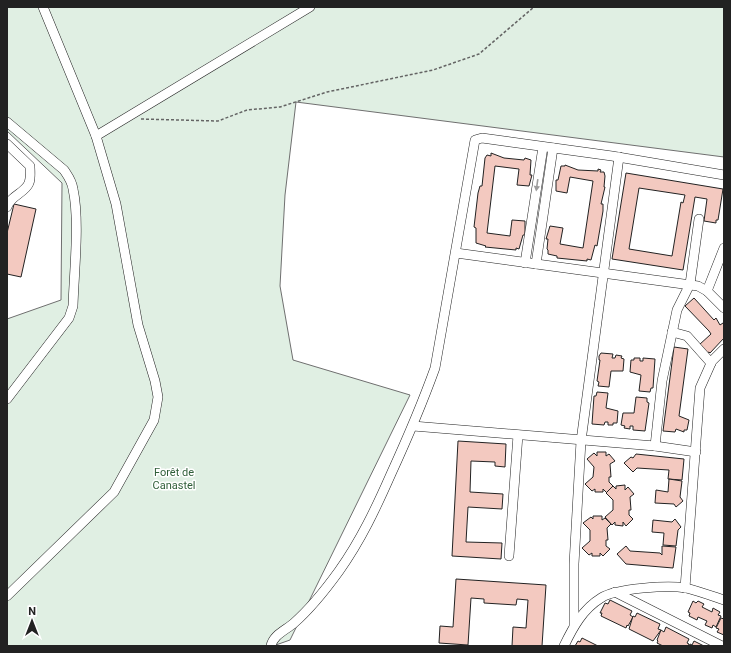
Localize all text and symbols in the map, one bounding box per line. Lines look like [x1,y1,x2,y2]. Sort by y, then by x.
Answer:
one-way arrow [534,179,540,191]
park label: Forêt de Canastel [153,466,196,492]
north arrow [12,601,52,641]
text: N [28,605,36,618]

